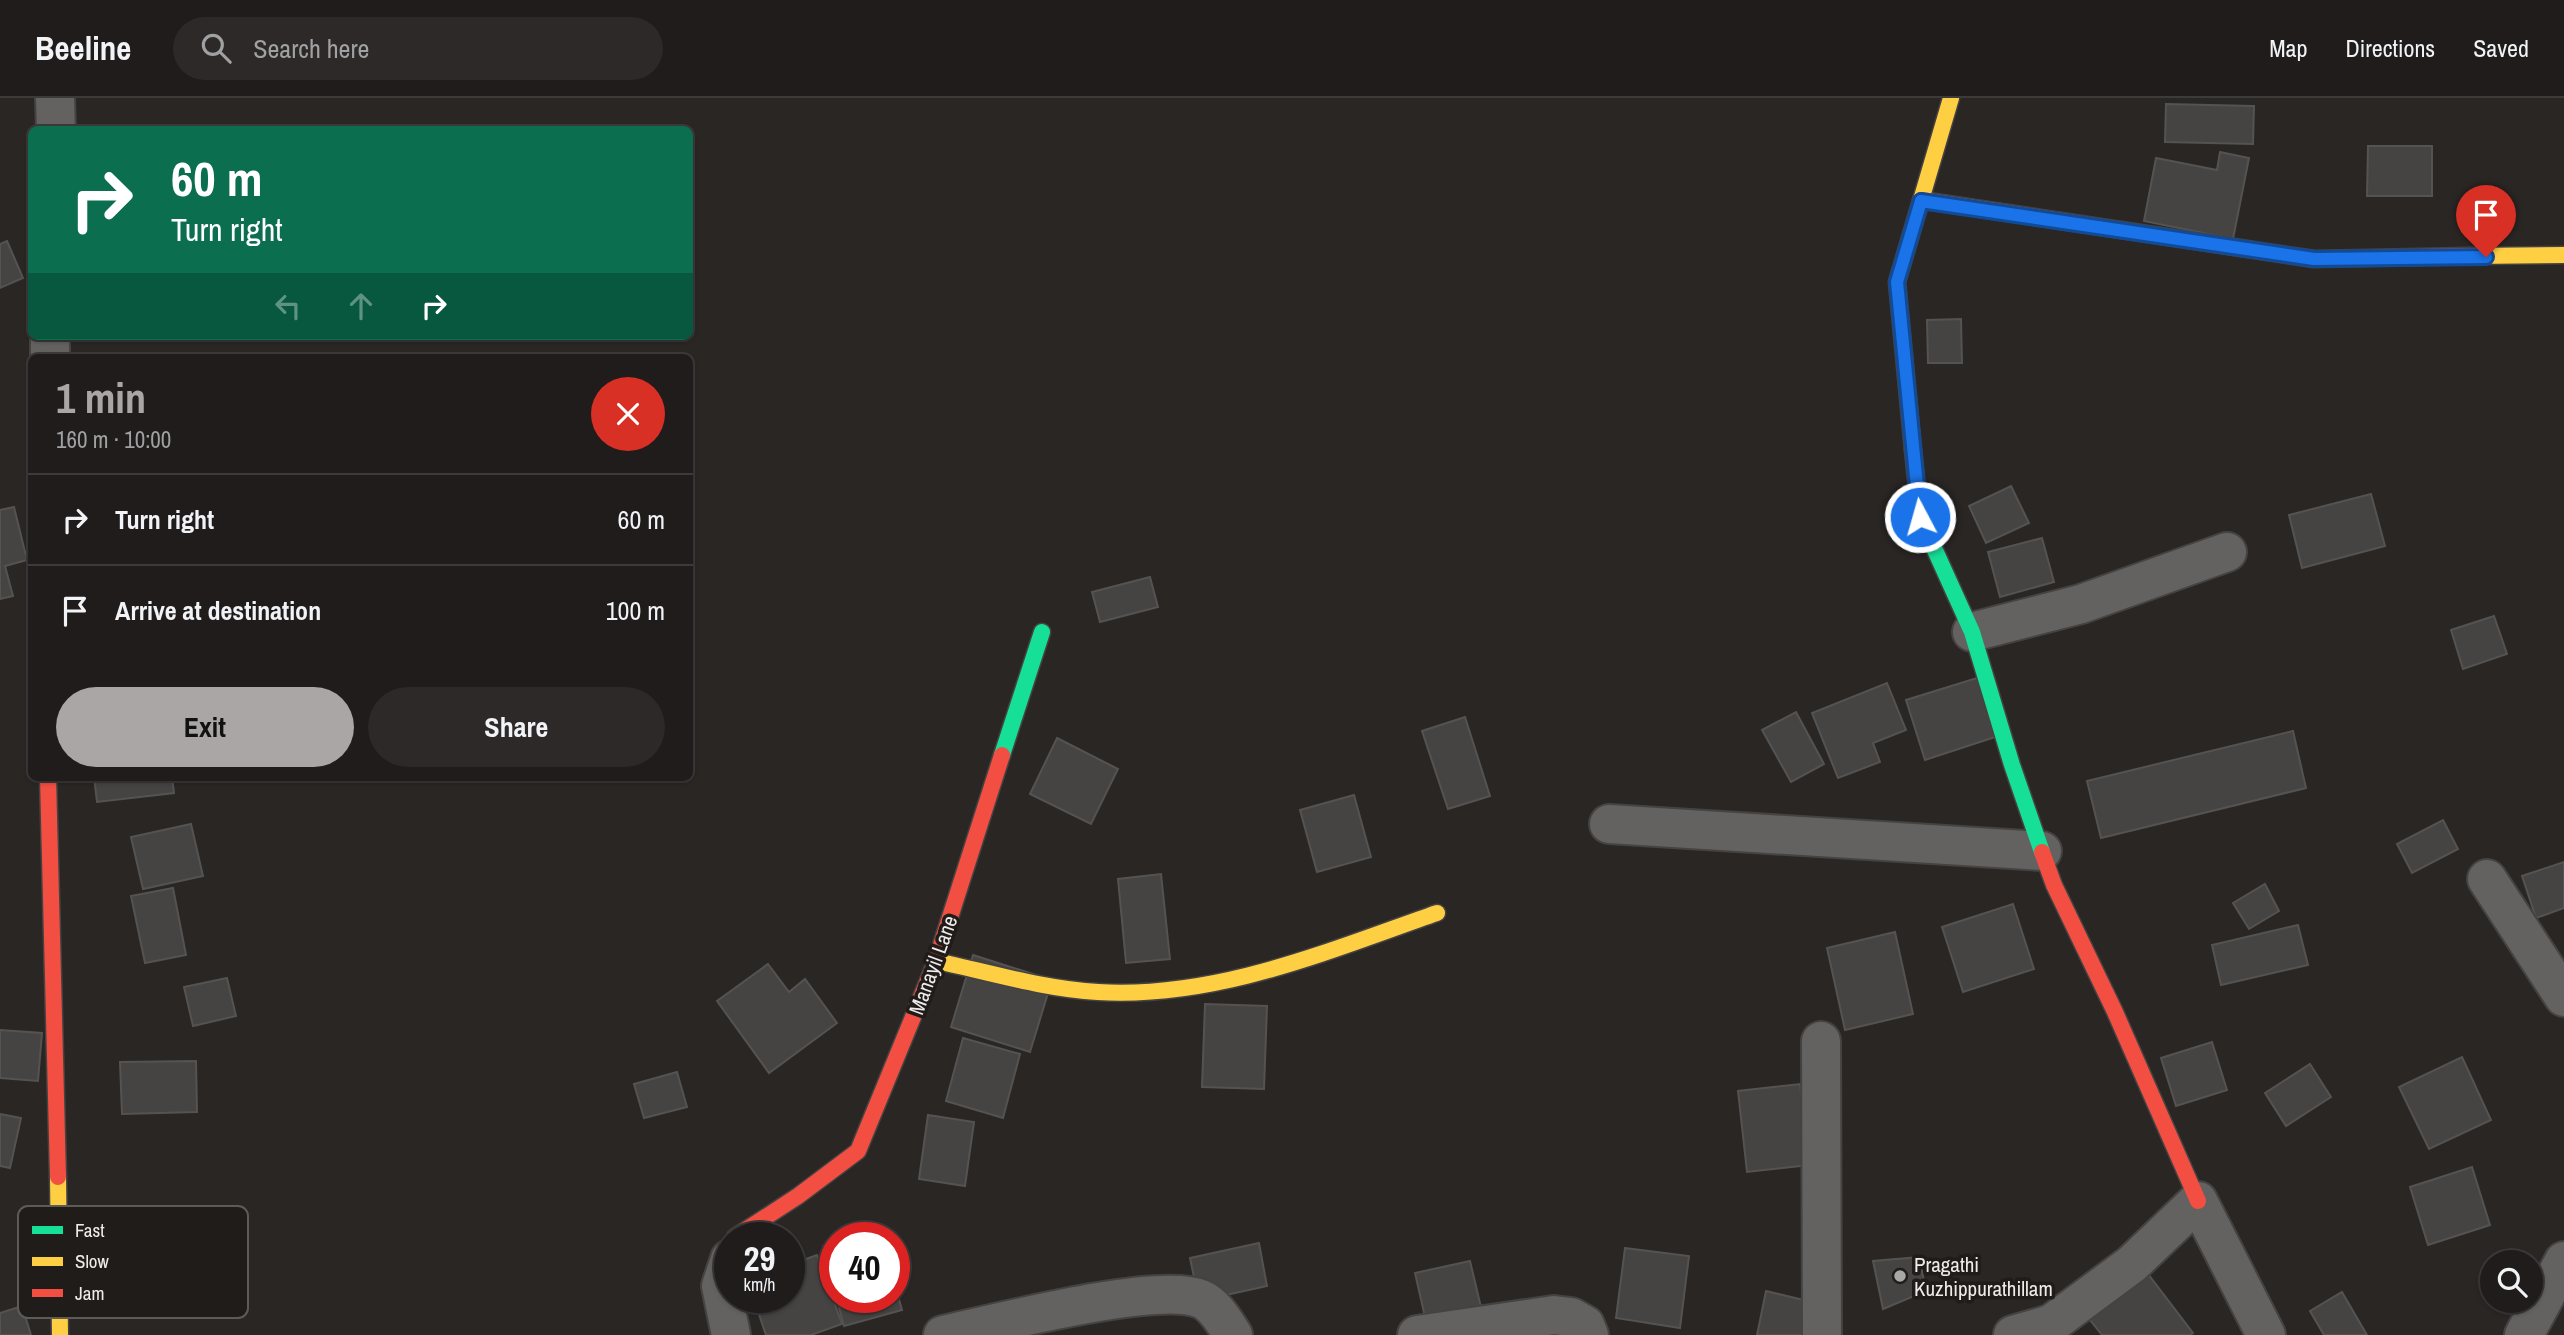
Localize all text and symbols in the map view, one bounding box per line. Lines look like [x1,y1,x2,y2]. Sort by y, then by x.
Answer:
search box [173,17,663,80]
text: Beeline [35,26,131,70]
icon: search [197,29,235,67]
text: Search here [253,31,369,66]
text: Map [2269,32,2307,64]
text: Directions [2345,32,2435,64]
text: Saved [2473,32,2529,64]
text: 60 m [171,145,263,211]
icon: right [56,154,147,245]
pin [2456,185,2516,257]
icon: arrive [2467,196,2505,234]
text: Turn right [171,208,283,251]
icon: left [269,287,307,325]
icon: ahead [342,287,380,325]
icon: right [415,287,453,325]
text: 1 min [56,370,146,426]
button: close [591,377,665,451]
text: 160 m · 10:00 [56,424,171,455]
position arrow [1883,480,1957,554]
icon: right [56,501,94,539]
text: Turn right [115,502,214,537]
text: 60 m [618,502,665,537]
icon: arrive [56,592,94,630]
text: Arrive at destination [115,593,321,628]
text: 100 m [606,593,665,628]
button: Exit [56,687,354,767]
button: Share [368,687,665,767]
street label: Manayil Lane [902,911,964,1019]
legend [18,1206,248,1318]
text: Fast [75,1217,105,1243]
speed limit sign: 40 [819,1222,910,1313]
text: 29 [744,1235,775,1282]
text: Slow [75,1248,110,1274]
place label: Pragathi Kuzhippurathillam [1914,1250,2053,1303]
map controls [2480,1250,2543,1313]
button: search [2480,1250,2543,1313]
marker: Pragathi Kuzhippurathillam [1892,1268,1908,1284]
text: km/h [744,1272,776,1297]
text: Jam [75,1280,104,1306]

